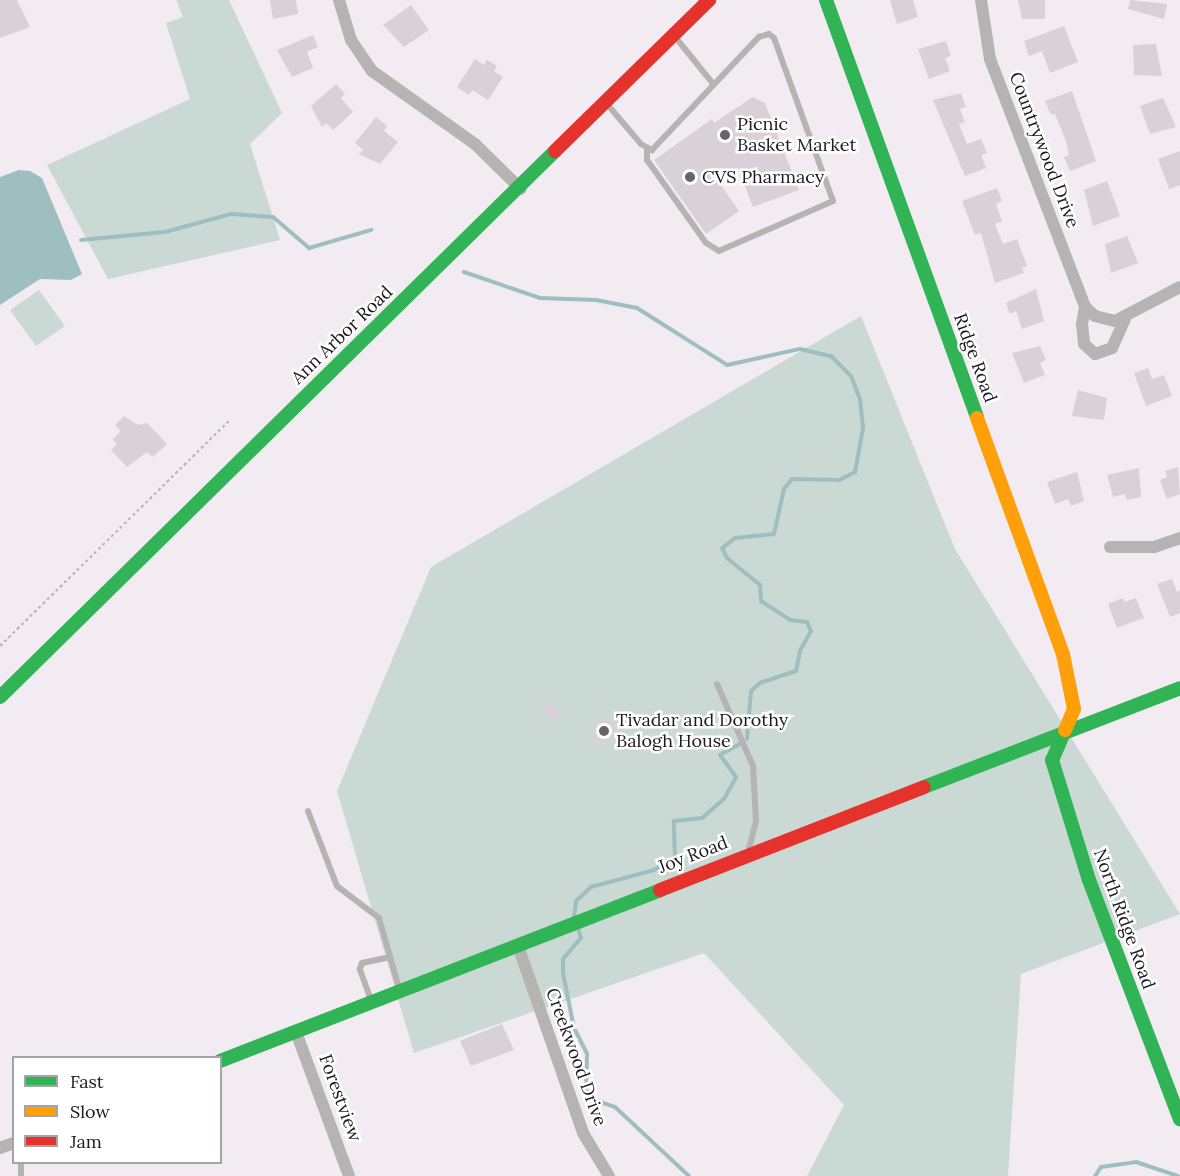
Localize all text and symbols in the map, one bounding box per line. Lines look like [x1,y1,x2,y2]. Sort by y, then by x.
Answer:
street label: Countrywood Drive [1004,69,1084,231]
place label: Picnic Basket Market [737,114,856,156]
marker: Picnic Basket Market [718,128,732,142]
place label: CVS Pharmacy [702,166,824,188]
marker: CVS Pharmacy [683,170,697,184]
street label: Ann Arbor Road [287,281,397,389]
street label: Ridge Road [949,310,1001,406]
place label: Tivadar and Dorothy Balogh House [616,710,788,752]
marker: Tivadar and Dorothy Balogh House [597,724,611,738]
street label: Joy Road [655,832,731,878]
street label: North Ridge Road [1089,846,1159,992]
street label: Creekwood Drive [541,985,611,1129]
street label: Forestview [314,1051,366,1145]
legend [12,1056,222,1164]
text: Fast [70,1070,104,1093]
text: Slow [70,1100,110,1123]
text: Jam [70,1130,102,1153]

